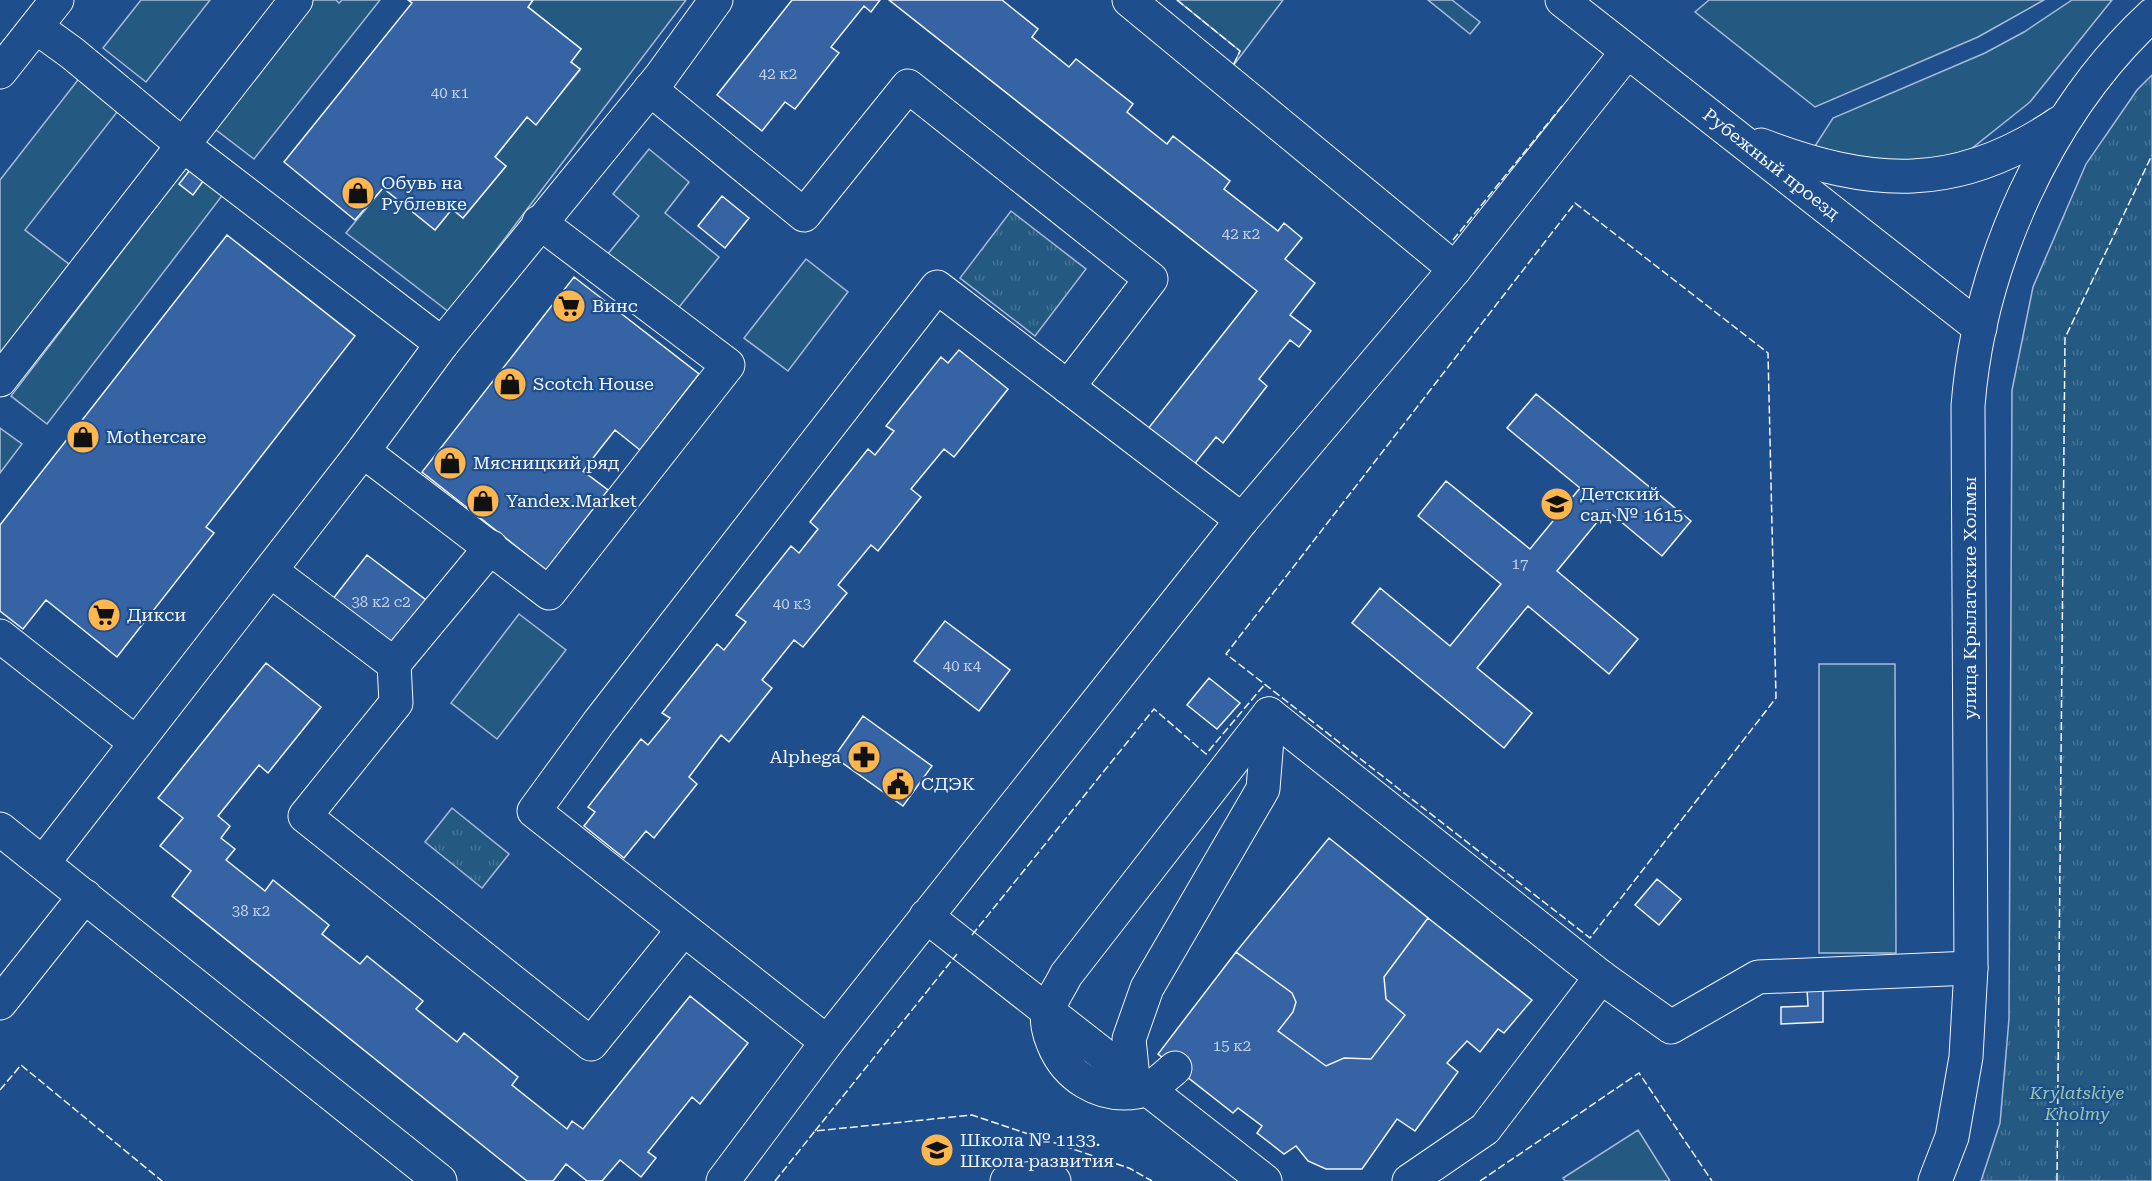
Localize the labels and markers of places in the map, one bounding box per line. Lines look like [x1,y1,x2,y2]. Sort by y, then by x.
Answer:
place label: Обувь на Рублевке [381,172,467,214]
shop icon: Обувь на Рублевке [340,175,376,211]
supermarket icon: Винс [551,288,587,324]
place label: Винс [592,295,638,316]
shop icon: Scotch House [492,366,528,402]
place label: Scotch House [533,373,654,394]
shop icon: Mothercare [65,419,101,455]
place label: Mothercare [106,426,207,447]
shop icon: Мясницкий ряд [432,445,468,481]
place label: Мясницкий ряд [473,452,619,473]
shop icon: Yandex.Market [465,483,501,519]
place label: Детский сад № 1615 [1580,483,1683,525]
school or university icon: Детский сад № 1615 [1539,486,1575,522]
place label: Yandex.Market [506,490,637,511]
supermarket icon: Дикси [86,597,122,633]
place label: Дикси [127,604,186,625]
pharmacy icon: Alphega [846,739,882,775]
place label: Alphega [770,746,841,767]
public building icon: СДЭК [880,766,916,802]
place label: СДЭК [921,773,975,794]
place label: Школа № 1133. Школа развития [960,1129,1114,1171]
school or university icon: Школа № 1133. Школа развития [919,1132,955,1168]

